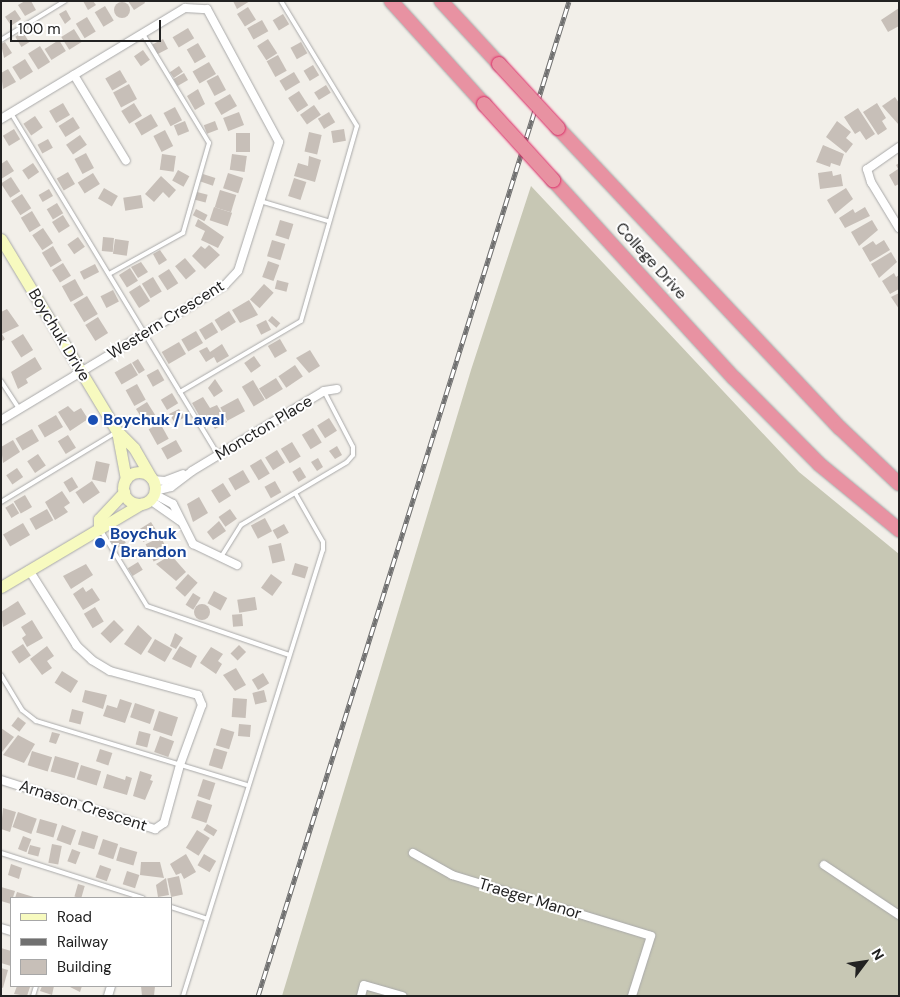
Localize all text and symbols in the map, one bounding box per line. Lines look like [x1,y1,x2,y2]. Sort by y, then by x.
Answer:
scale bar [12,10,164,42]
text: 100 m [18,19,61,39]
street label: College Drive [611,219,691,303]
street label: Western Crescent [104,276,228,364]
street label: Boychuk Drive [24,285,94,385]
street label: Moncton Place [212,391,316,465]
place label: Boychuk / Laval [103,410,225,430]
marker: Boychuk / Laval [87,414,99,426]
place label: Boychuk / Brandon [110,524,187,562]
marker: Boychuk / Brandon [94,537,106,549]
street label: Arnason Crescent [17,776,149,836]
street label: Traeger Manor [476,874,584,924]
legend [10,897,172,987]
text: Road [57,907,92,927]
text: Railway [57,932,108,952]
north arrow [840,937,890,987]
text: N [868,945,888,963]
text: Building [57,957,112,977]

